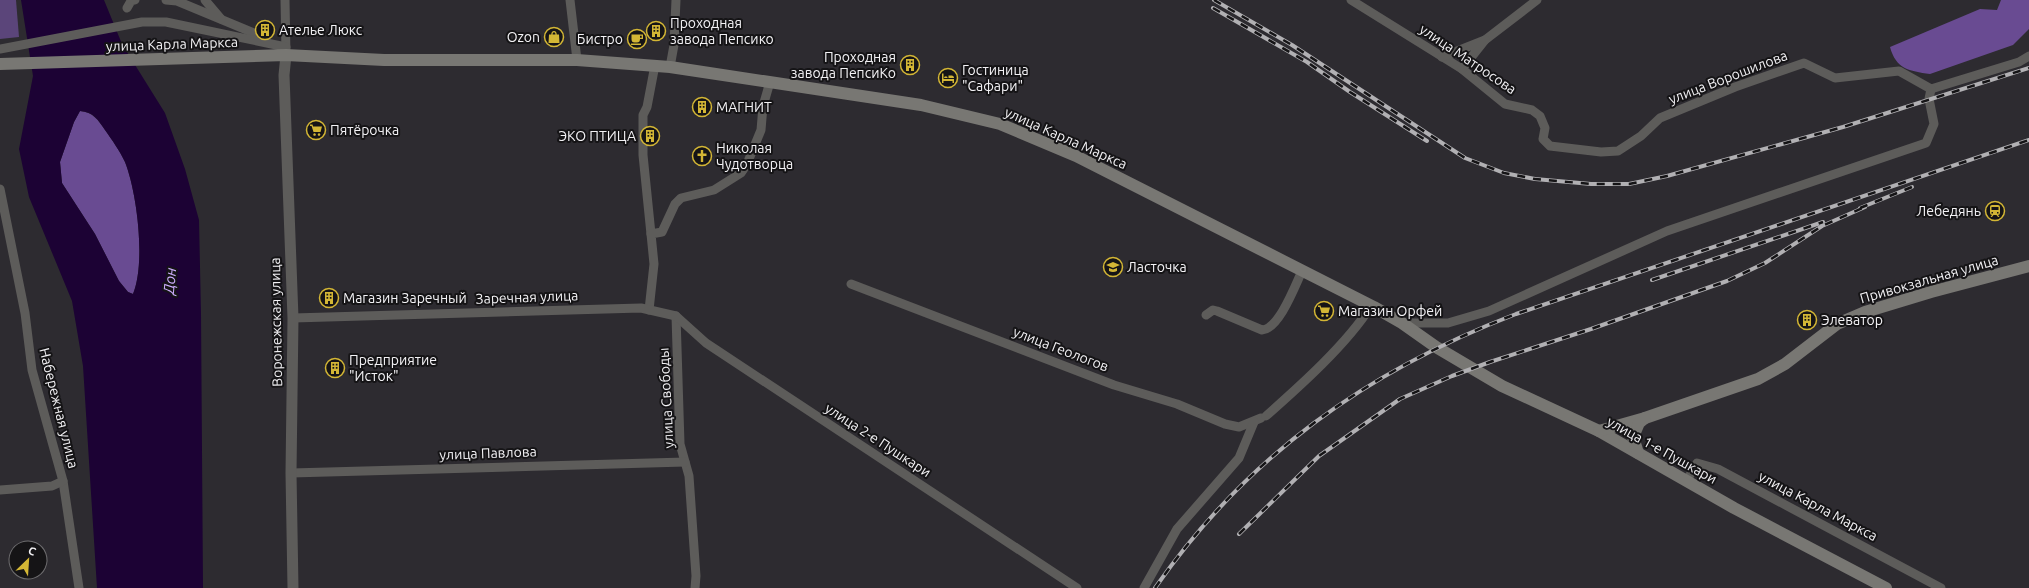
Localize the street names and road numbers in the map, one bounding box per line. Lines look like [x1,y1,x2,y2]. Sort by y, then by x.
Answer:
street label: улица Матросова [1417,21,1519,97]
street label: улица Карла Маркса [106,34,238,54]
street label: улица Ворошилова [1666,47,1790,107]
street label: улица Карла Маркса [1002,104,1130,172]
street label: Привокзальная улица [1858,252,2000,306]
street label: Воронежская улица [267,257,285,387]
street label: Заречная улица [475,287,579,307]
street label: улица Геологов [1011,323,1111,375]
street label: Набережная улица [36,346,82,470]
street label: улица Свободы [655,347,677,449]
street label: улица 2-е Пушкари [822,400,934,480]
street label: улица 1-е Пушкари [1604,413,1720,487]
street label: улица Павлова [439,443,537,463]
street label: улица Карла Маркса [1756,468,1880,544]

